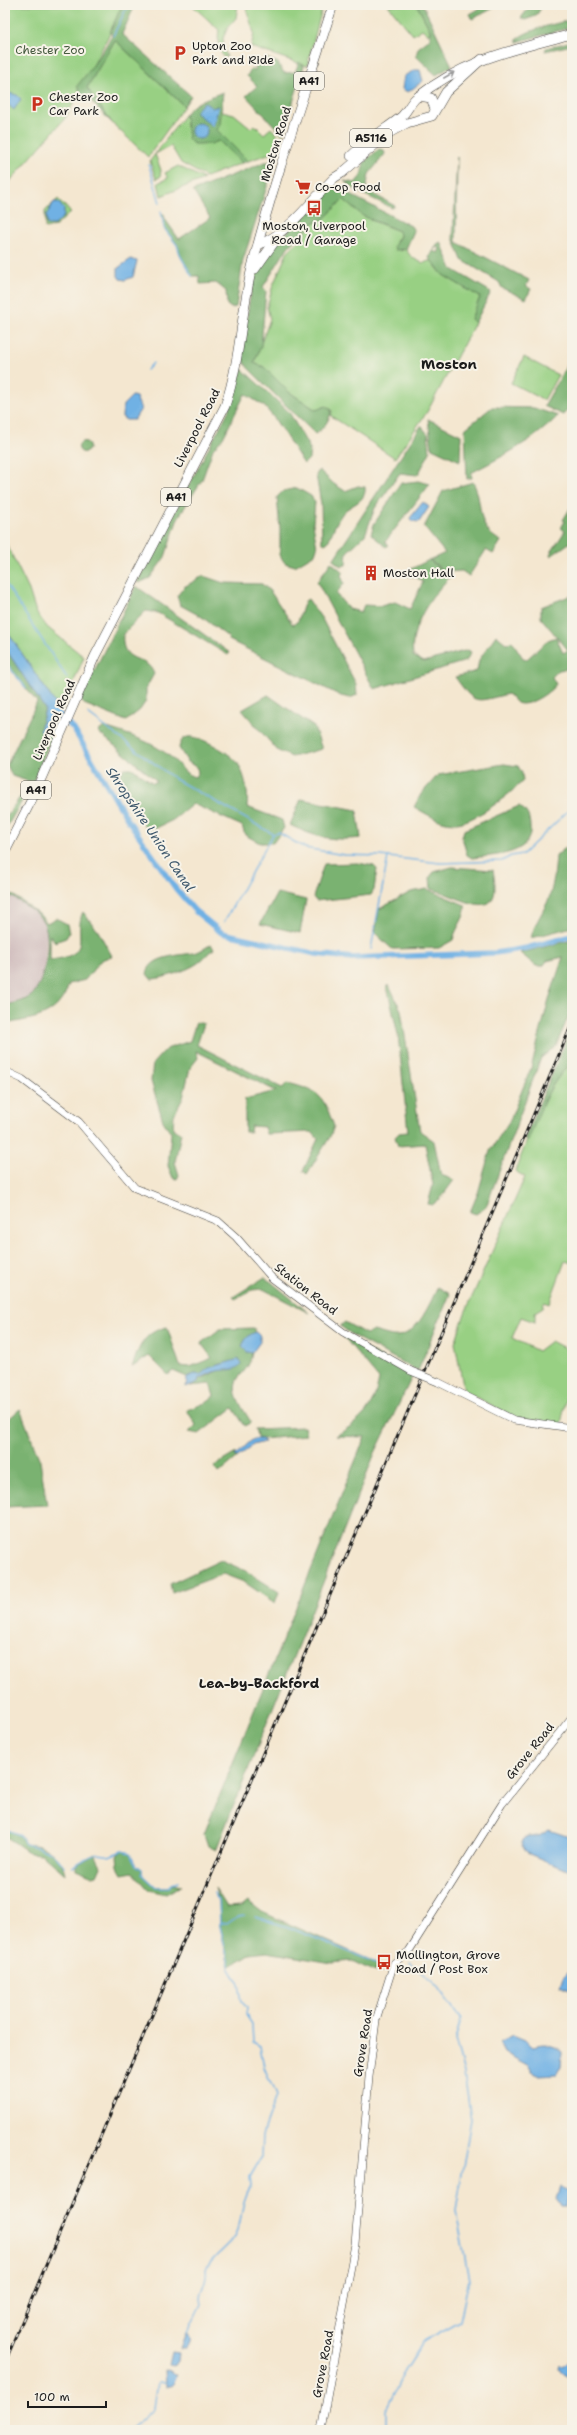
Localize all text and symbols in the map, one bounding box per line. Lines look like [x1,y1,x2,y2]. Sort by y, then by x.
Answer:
place label: Upton Zoo Park and Ride [192,38,274,68]
park label: Chester Zoo [15,42,85,58]
parking icon: Upton Zoo Park and Ride [171,44,189,62]
one-way arrow [443,70,455,78]
road number: A41 [294,72,324,90]
place label: Chester Zoo Car Park [49,89,118,119]
parking icon: Chester Zoo Car Park [28,95,46,113]
street label: Moston Road [257,104,295,184]
road number: A5116 [350,129,392,147]
supermarket icon: Co-op Food [294,178,312,196]
place label: Co-op Food [315,179,381,195]
bus stop icon: Moston, Liverpool Road / Garage [305,199,323,217]
place label: Moston, Liverpool Road / Garage [262,218,366,248]
district label: Moston [421,355,477,373]
street label: Liverpool Road [170,385,224,470]
road number: A41 [161,488,191,506]
building icon: Moston Hall [362,564,380,582]
place label: Moston Hall [383,565,454,581]
street label: Liverpool Road [29,677,79,763]
water label: Shropshire Union Canal [102,763,199,895]
road number: A41 [21,781,51,799]
street label: Station Road [271,1259,341,1319]
district label: Lea-by-Backford [199,1674,320,1692]
street label: Grove Road [502,1719,558,1783]
place label: Mollington, Grove Road / Post Box [396,1947,500,1977]
bus stop icon: Mollington, Grove Road / Post Box [375,1953,393,1971]
street label: Grove Road [350,2008,376,2078]
street label: Grove Road [309,2328,337,2399]
scale bar [28,2383,106,2409]
text: 100 m [34,2389,70,2405]

